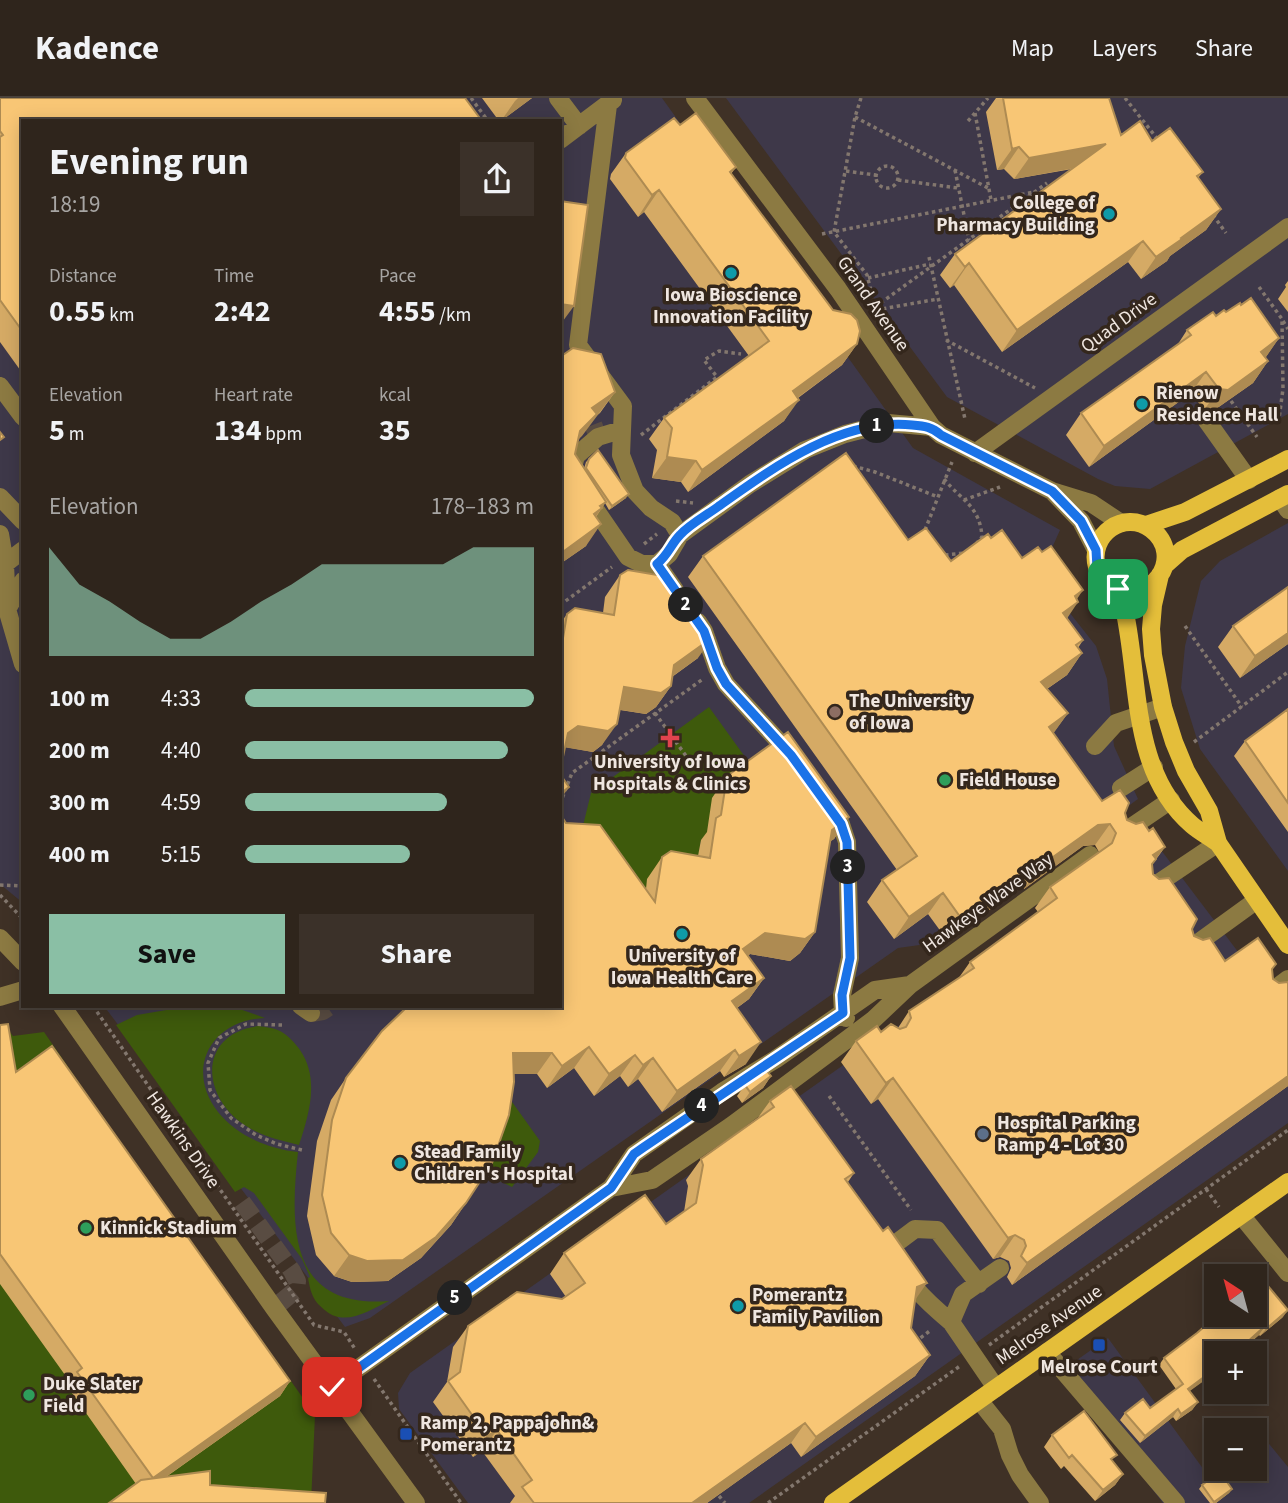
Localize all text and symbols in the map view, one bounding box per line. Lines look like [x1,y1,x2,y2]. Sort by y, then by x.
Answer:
text: Kadence [35,25,159,72]
text: Map [1011,31,1054,66]
text: Layers [1092,31,1157,66]
text: Share [1195,31,1253,66]
text: Evening run [49,135,249,189]
button: share [460,142,534,216]
text: 18:19 [49,188,100,221]
place label: College of Pharmacy Building [936,190,1097,239]
marker: College of Pharmacy Building [1101,206,1117,222]
street label: Grand Avenue [830,251,916,357]
text: Distance [49,263,117,290]
text: Time [214,263,254,290]
text: Pace [379,263,416,290]
marker: Iowa Bioscience Innovation Facility [723,265,739,281]
place label: Iowa Bioscience Innovation Facility [653,282,809,331]
street label: Quad Drive [1075,286,1163,360]
text: 0.55 [49,290,106,333]
text: 2:42 [214,290,271,333]
text: 4:55 [379,290,436,333]
text: km [106,302,135,329]
text: /km [436,302,471,329]
place label: Rienow Residence Hall [1156,380,1279,429]
text: Elevation [49,382,123,409]
text: Heart rate [214,382,293,409]
text: kcal [379,382,411,409]
marker: Rienow Residence Hall [1134,396,1150,412]
pin: 1 [860,408,894,444]
text: 5 [49,409,65,452]
text: 134 [214,409,262,452]
text: 35 [379,409,411,452]
text: 1 [871,412,882,439]
text: m [65,421,84,448]
text: bpm [262,421,302,448]
text: Elevation [49,490,139,523]
text: 178–183 m [431,490,534,523]
pin [1088,559,1148,619]
icon: arrive [1099,570,1137,608]
pin: 2 [668,588,704,622]
text: 2 [680,591,691,618]
text: 100 m [49,682,110,715]
text: 4:33 [161,682,201,715]
place label: The University of Iowa [849,688,971,737]
marker: The University of Iowa [827,704,843,720]
marker: University of Iowa Hospitals & Clinics [660,728,680,748]
text: 200 m [49,734,110,767]
text: 4:40 [161,734,201,767]
place label: University of Iowa Hospitals & Clinics [593,749,747,798]
place label: Field House [959,767,1057,794]
marker: Field House [937,772,953,788]
text: 300 m [49,786,110,819]
text: 4:59 [161,786,201,819]
text: 400 m [49,838,110,871]
text: 5:15 [161,838,201,871]
street label: Hawkeye Wave Way [917,846,1059,960]
pin: 3 [830,850,866,884]
text: 3 [842,853,853,880]
button: Save [49,914,285,994]
button: Share [299,914,534,994]
marker: University of Iowa Health Care [674,926,690,942]
place label: University of Iowa Health Care [611,943,753,992]
street label: Hawkins Drive [140,1086,226,1194]
pin: 4 [684,1088,720,1124]
text: 4 [696,1092,707,1119]
place label: Hospital Parking Ramp 4 - Lot 30 [997,1110,1136,1159]
marker: Hospital Parking Ramp 4 - Lot 30 [975,1126,991,1142]
place label: Stead Family Children's Hospital [414,1139,574,1188]
marker: Stead Family Children's Hospital [392,1155,408,1171]
place label: Kinnick Stadium [100,1215,237,1242]
marker: Kinnick Stadium [78,1220,94,1236]
north arrow [1204,1264,1267,1326]
map controls [1204,1264,1267,1481]
street label: Melrose Avenue [990,1278,1108,1372]
pin: 5 [438,1280,472,1316]
place label: Pomerantz Family Pavilion [752,1282,880,1331]
text: 5 [449,1284,460,1311]
marker: Pomerantz Family Pavilion [730,1298,746,1314]
marker: Melrose Court [1091,1337,1107,1353]
button: + [1204,1341,1267,1404]
place label: Melrose Court [1041,1354,1157,1381]
pin [302,1357,362,1417]
icon: check [313,1368,351,1406]
place label: Duke Slater Field [43,1371,140,1420]
marker: Duke Slater Field [21,1387,37,1403]
place label: Ramp 2, Pappajohn& Pomerantz [420,1410,595,1459]
button: − [1204,1418,1267,1481]
marker: Ramp 2, Pappajohn& Pomerantz [398,1426,414,1442]

